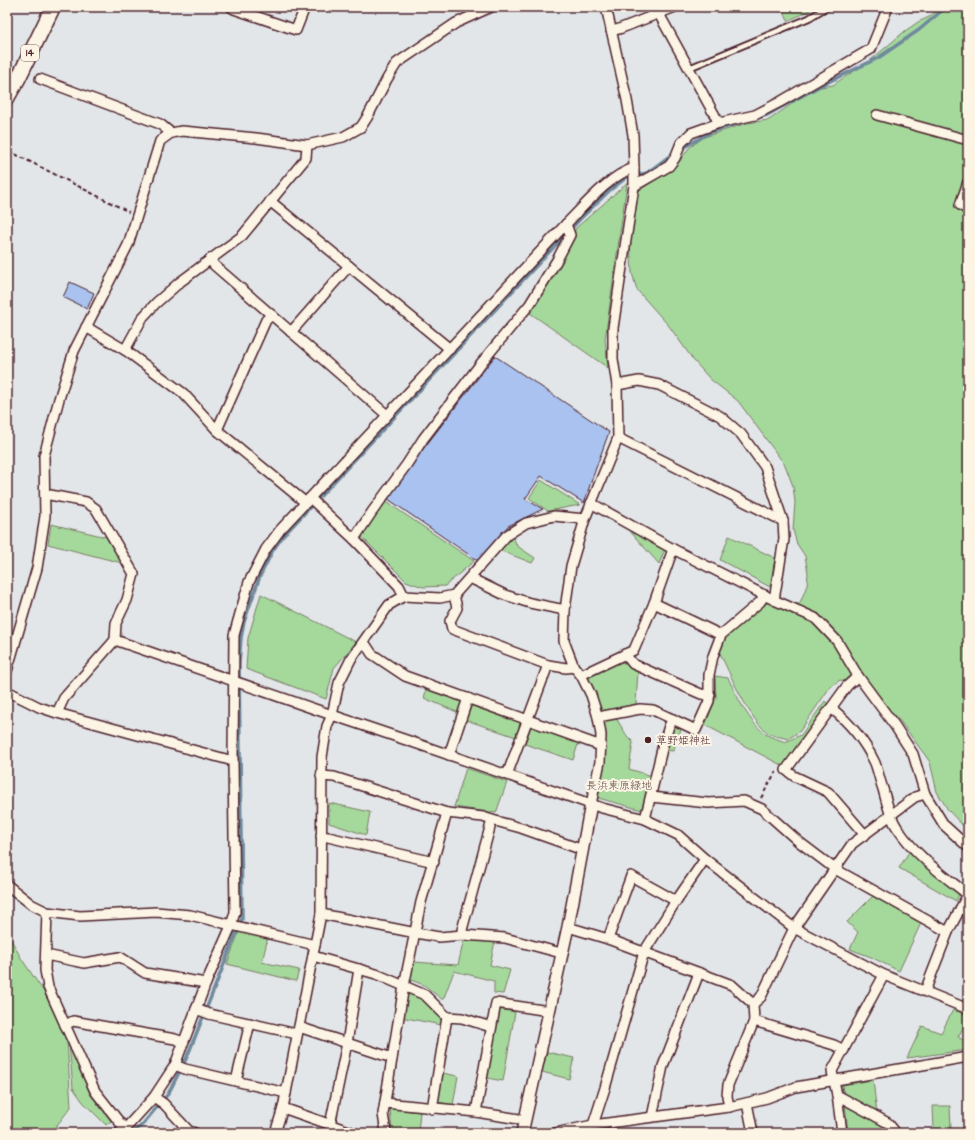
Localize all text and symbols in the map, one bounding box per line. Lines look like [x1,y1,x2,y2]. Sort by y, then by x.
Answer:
road number: 14 [21,45,39,61]
place label: 草野姫神社 [656,733,711,748]
marker: 草野姫神社 [643,735,653,745]
park label: 長浜東原緑地 [586,778,652,793]

